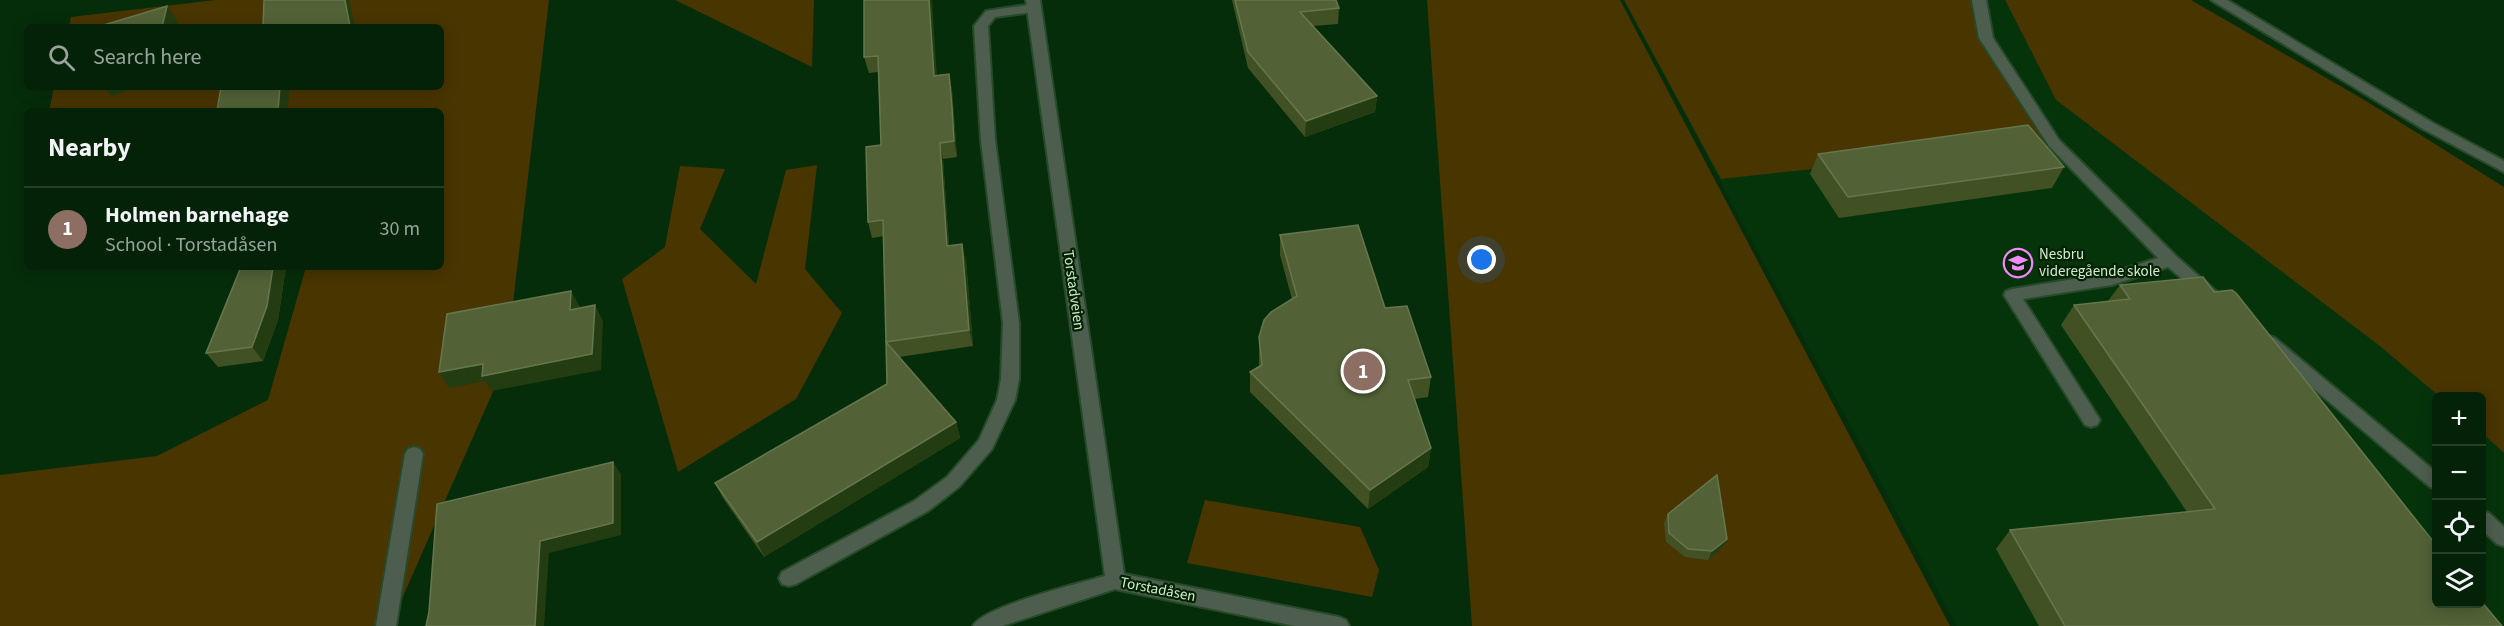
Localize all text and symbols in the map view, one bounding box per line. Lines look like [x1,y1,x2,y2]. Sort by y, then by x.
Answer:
search box [24,24,444,90]
icon: search [45,41,78,74]
text: Search here [93,41,201,73]
text: Nearby [48,129,131,166]
text: Holmen barnehage [105,199,289,231]
text: 1 [62,215,73,243]
text: 30 m [380,215,420,243]
text: School · Torstadåsen [105,231,277,259]
place label: Nesbru videregående skole [2039,244,2160,282]
your location [1467,245,1496,274]
school or university icon: Nesbru videregående skole [2002,247,2034,279]
street label: Torstadveien [1057,249,1090,331]
pin: 1 [1344,348,1382,394]
map controls [2432,392,2486,608]
button: + [2432,392,2486,446]
button: − [2432,446,2486,500]
button: locate [2432,500,2486,554]
button: layers [2432,554,2486,608]
street label: Torstadåsen [1118,572,1197,607]

